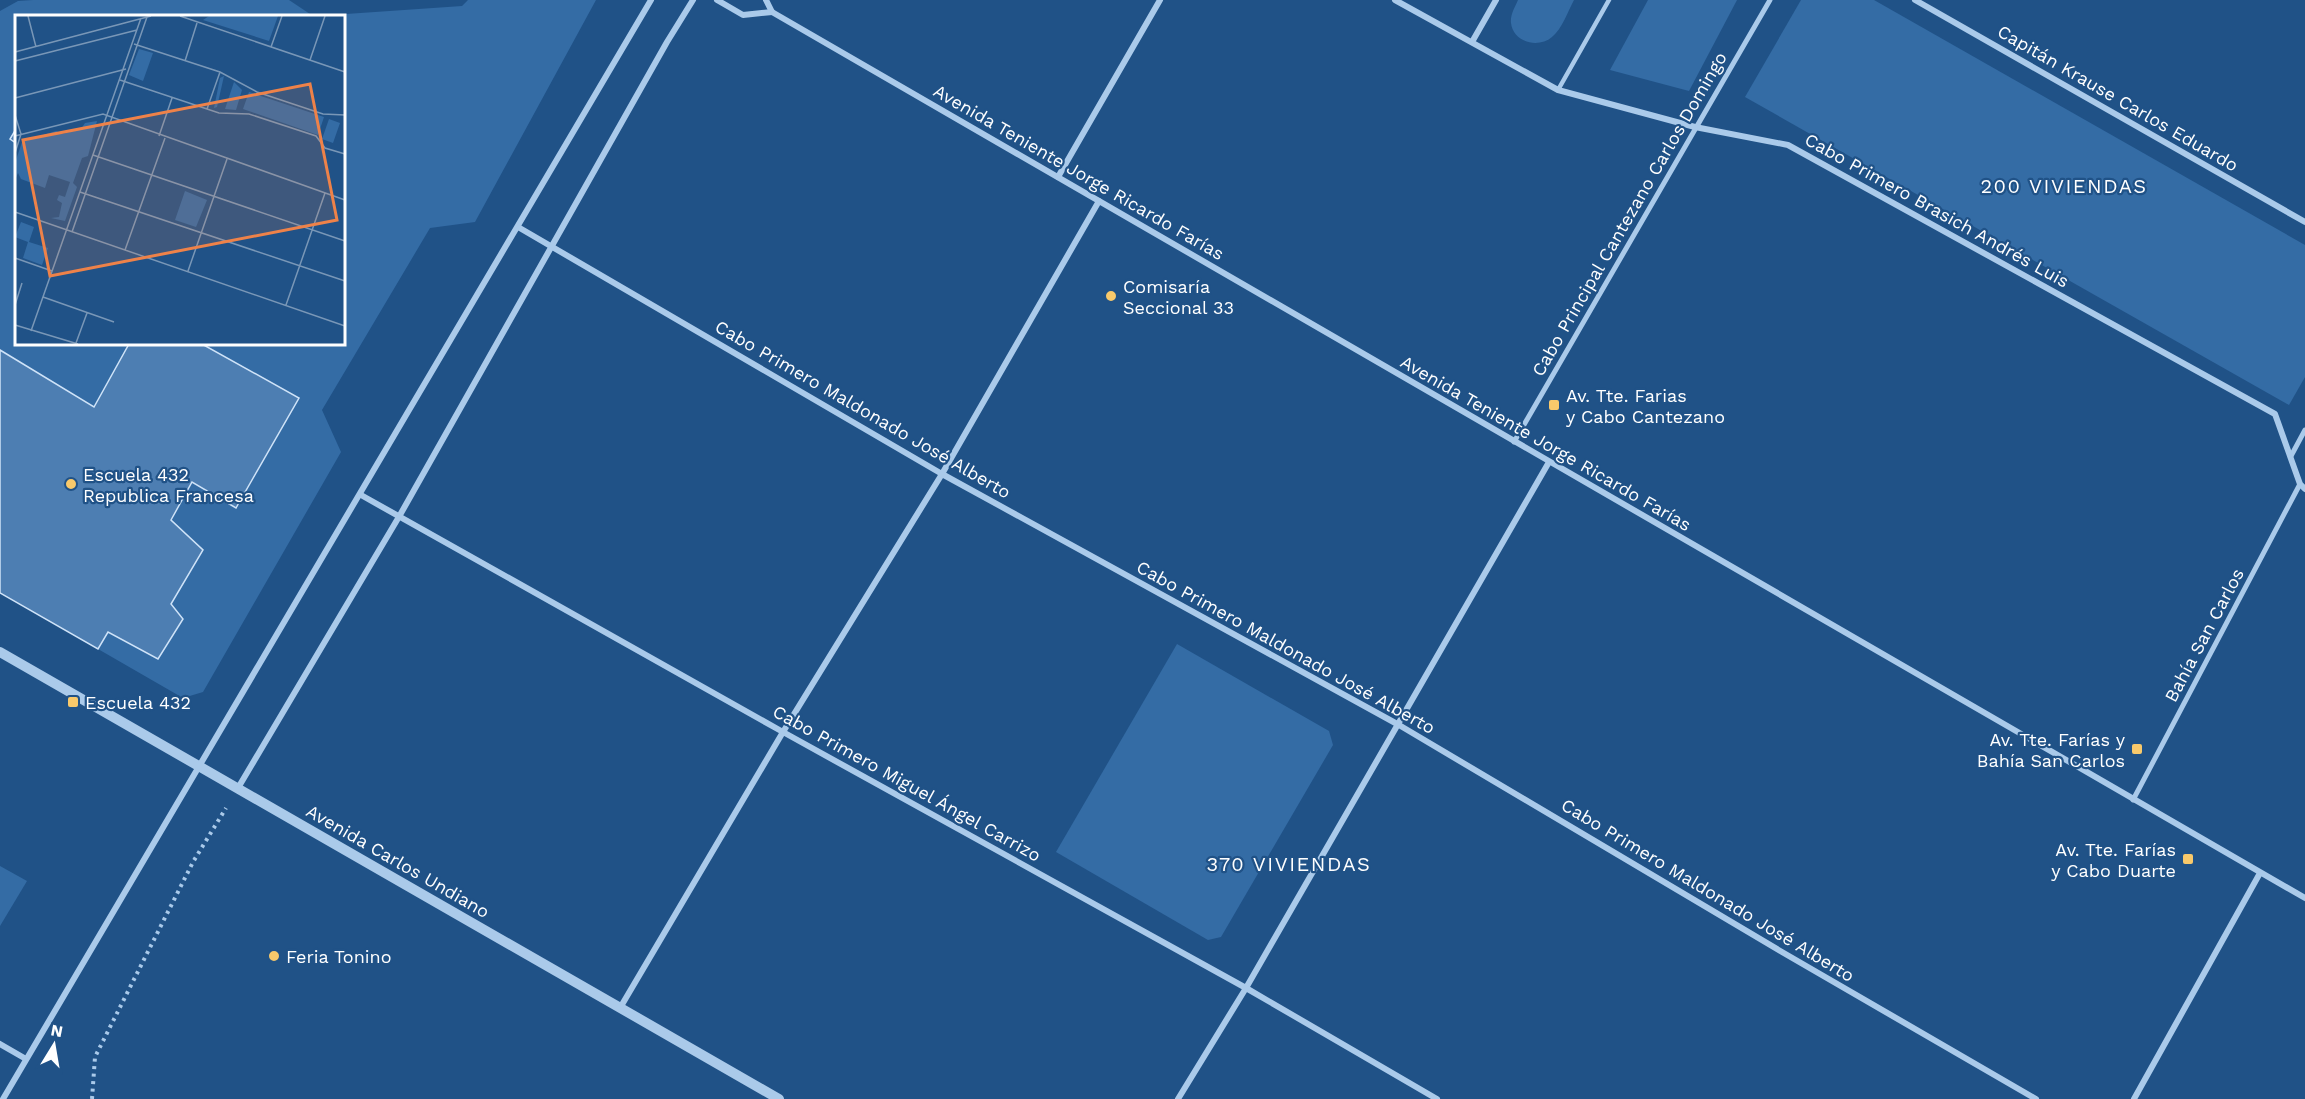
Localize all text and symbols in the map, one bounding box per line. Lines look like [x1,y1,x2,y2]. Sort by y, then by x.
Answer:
inset map [15,15,345,345]
street label: Capitán Krause Carlos Eduardo [1994,20,2242,176]
street label: Cabo Principal Cantezano Carlos Domingo [1527,48,1731,380]
street label: Avenida Teniente Jorge Ricardo Farías [930,80,1228,264]
street label: Cabo Primero Brasich Andrés Luis [1801,128,2073,292]
district label: 200 VIVIENDAS [1980,174,2148,198]
place label: Comisaría Seccional 33 [1123,276,1234,318]
marker: Comisaría Seccional 33 [1104,289,1118,303]
street label: Cabo Primero Maldonado José Alberto [711,315,1015,503]
street label: Avenida Teniente Jorge Ricardo Farías [1397,351,1695,535]
place label: Av. Tte. Farias y Cabo Cantezano [1566,385,1725,427]
marker: Av. Tte. Farias y Cabo Cantezano [1547,398,1561,412]
place label: Escuela 432 Republica Francesa [83,464,254,506]
marker: Escuela 432 Republica Francesa [64,477,78,491]
street label: Cabo Primero Maldonado José Alberto [1133,556,1439,738]
street label: Bahía San Carlos [2160,565,2248,705]
place label: Escuela 432 [85,692,191,713]
marker: Escuela 432 [66,695,80,709]
street label: Cabo Primero Miguel Ángel Carrizo [769,700,1045,866]
place label: Av. Tte. Farías y Bahía San Carlos [1977,729,2126,771]
marker: Av. Tte. Farías y Bahía San Carlos [2130,742,2144,756]
street label: Cabo Primero Maldonado José Alberto [1558,794,1858,986]
street label: Avenida Carlos Undiano [303,800,493,922]
place label: Av. Tte. Farías y Cabo Duarte [2051,839,2176,881]
district label: 370 VIVIENDAS [1207,852,1371,876]
marker: Av. Tte. Farías y Cabo Duarte [2181,852,2195,866]
place label: Feria Tonino [286,946,392,967]
marker: Feria Tonino [267,949,281,963]
north arrow [24,1015,84,1075]
text: N [49,1020,64,1041]

